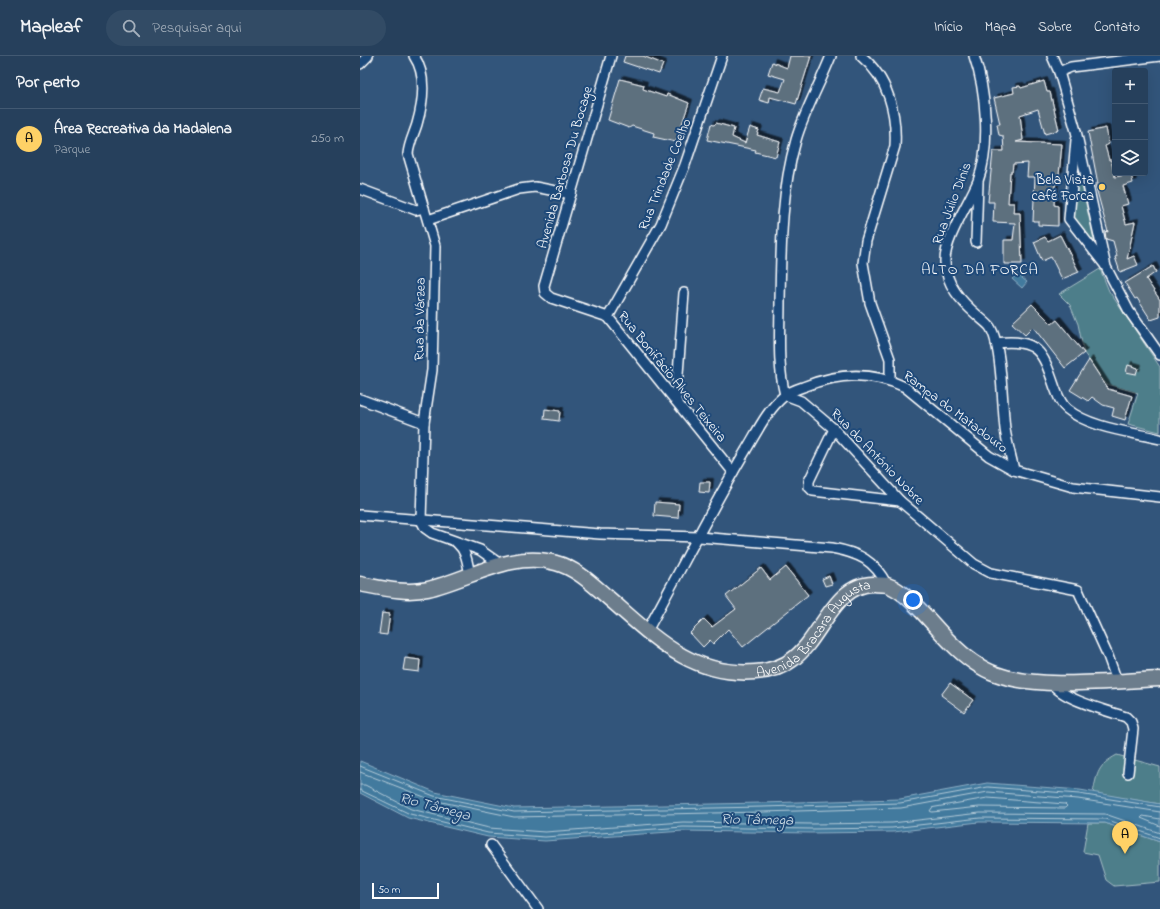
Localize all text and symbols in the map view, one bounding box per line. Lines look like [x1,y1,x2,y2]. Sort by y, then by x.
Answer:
search box [106,10,386,46]
text: Mapleaf [20,14,82,41]
icon: search [120,17,142,39]
text: Pesquisar aqui [152,17,242,39]
text: Início [934,17,963,38]
text: Mapa [985,17,1016,38]
text: Sobre [1038,17,1072,38]
text: Contato [1094,17,1140,38]
map controls [1112,68,1148,176]
button: + [1112,68,1148,104]
text: Por perto [16,70,80,95]
street label: Avenida Barbosa Du Bocage [532,83,600,251]
button: − [1112,104,1148,140]
street label: Rua Trindade Coelho [633,115,697,234]
text: Área Recreativa da Madalena [54,118,232,140]
text: A [25,129,33,148]
text: 250 m [311,129,344,148]
text: Parque [54,140,90,159]
button: layers [1112,140,1148,176]
street label: Rua Júlio Dinis [927,159,978,248]
place label: Bela Vista café Forca [1032,170,1094,207]
marker: Bela Vista café Forca [1097,182,1107,192]
district label: ALTO DA FORCA [921,259,1039,281]
street label: Rua da Várzea [409,277,432,361]
street label: Rua Bonifácio Alves Teixeira [612,307,731,447]
street label: Rampa do Matadouro [898,366,1012,459]
street label: Rua do António Nobre [825,404,929,511]
street label: Avenida Bracara Augusta [755,575,872,684]
your location [903,590,923,610]
water label: Rio Tâmega [397,787,473,828]
water label: Rio Tâmega [721,808,794,833]
pin: A [1112,821,1138,854]
scale bar [372,881,439,900]
text: 50 m [378,882,400,898]

